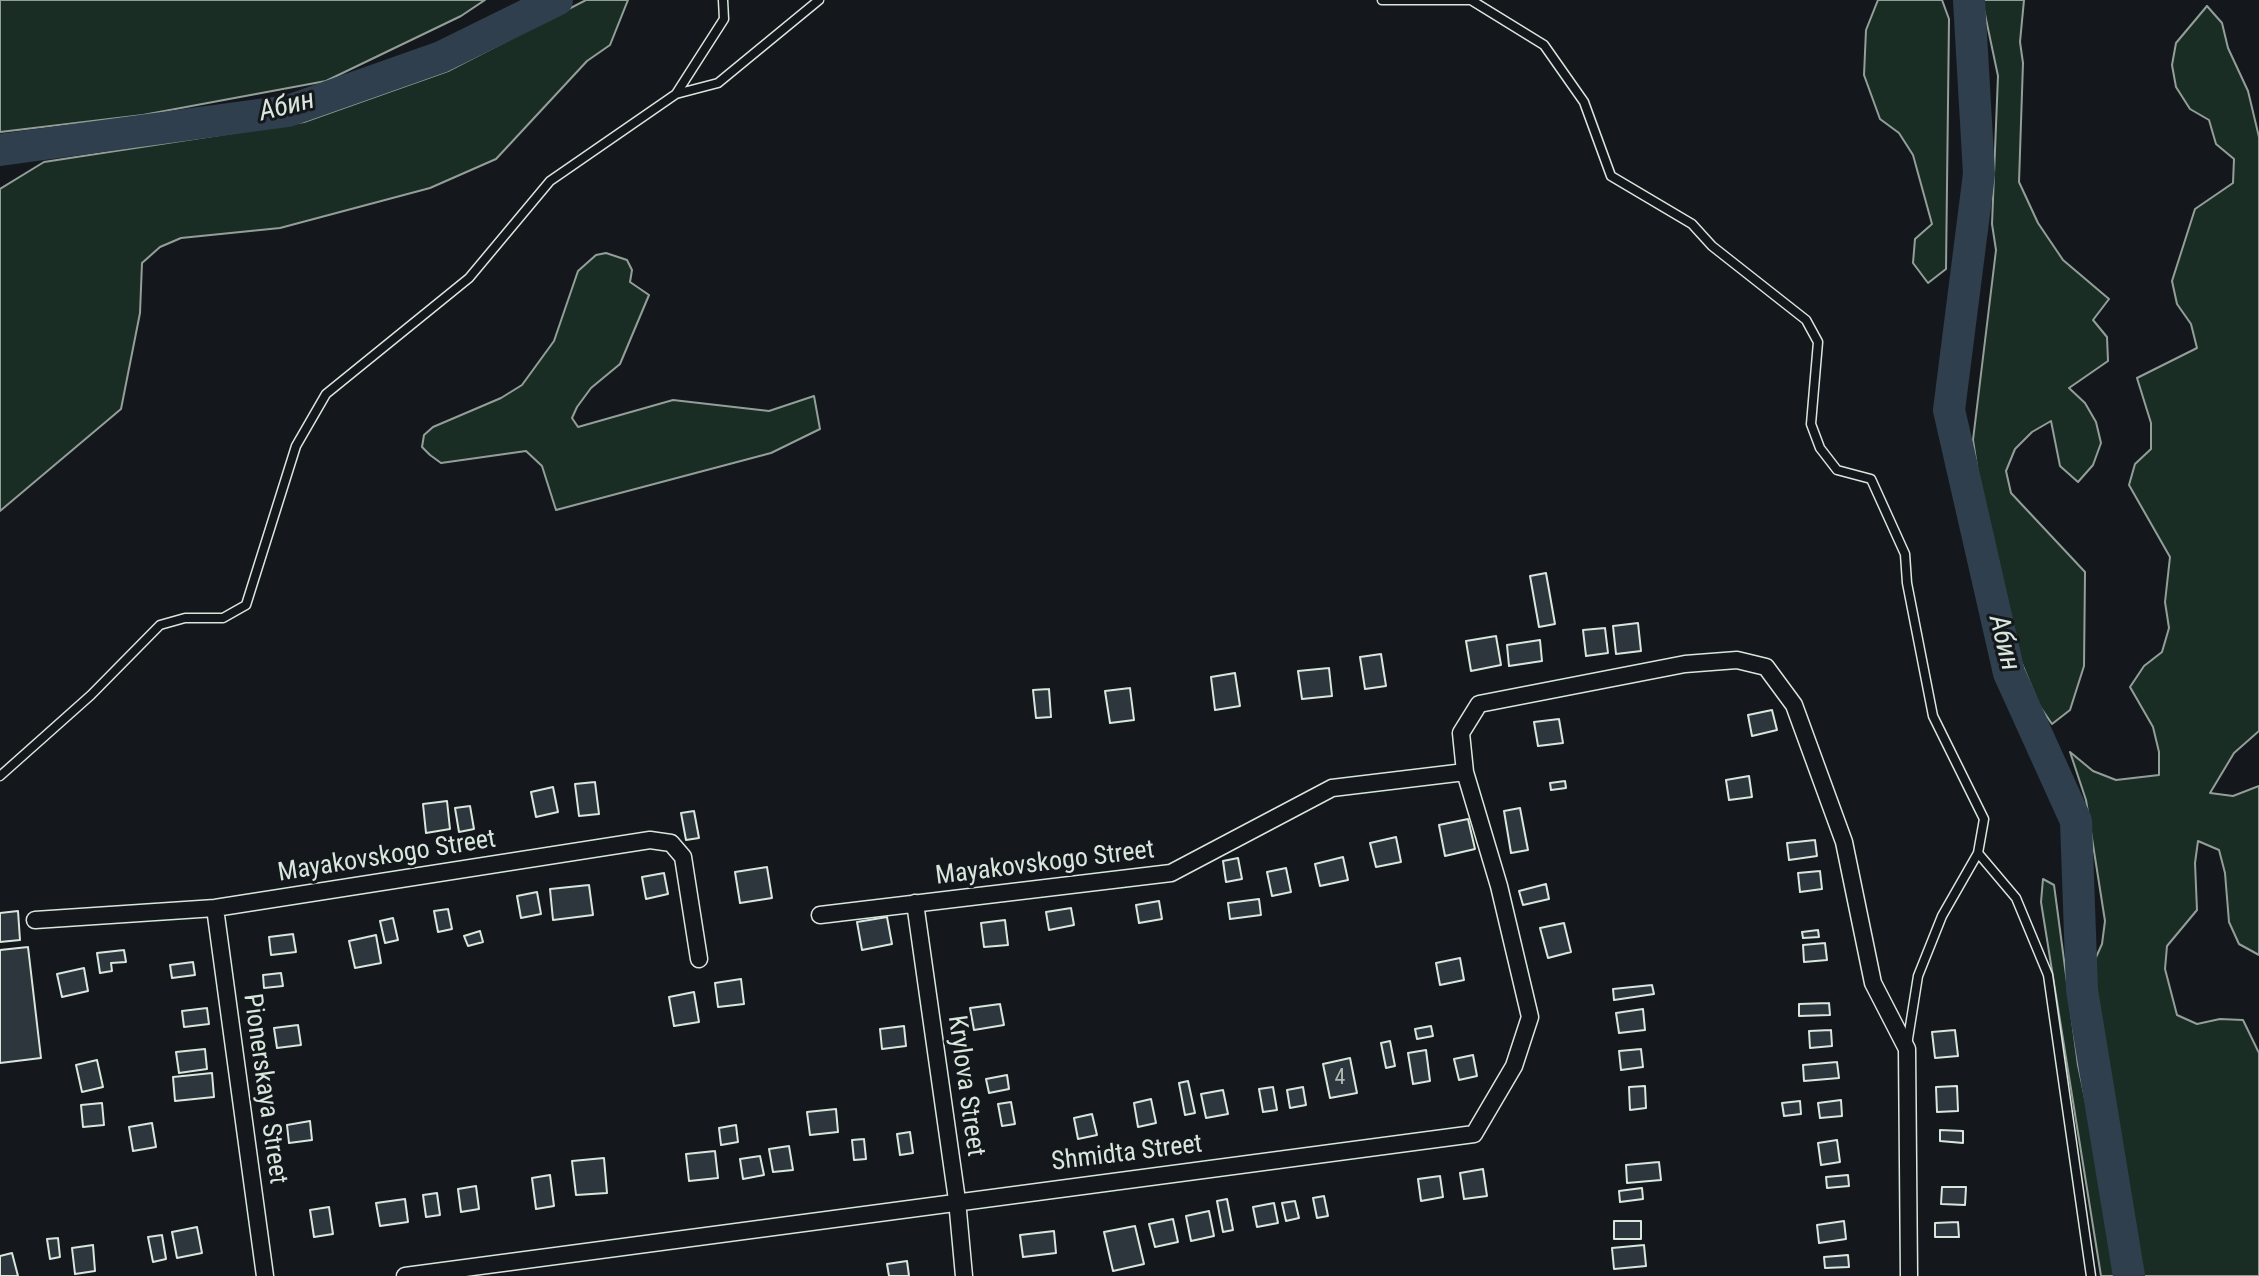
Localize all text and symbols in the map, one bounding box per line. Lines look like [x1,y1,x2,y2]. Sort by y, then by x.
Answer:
water label: Абин [256,84,318,130]
water label: Абин [1980,612,2026,674]
street label: Mayakovskogo Street [276,824,498,890]
street label: Mayakovskogo Street [934,835,1156,893]
street label: Pionerskaya Street [235,992,293,1186]
street label: Krylova Street [940,1013,990,1159]
house number: 4 [1335,1065,1345,1091]
street label: Shmidta Street [1050,1129,1204,1179]

